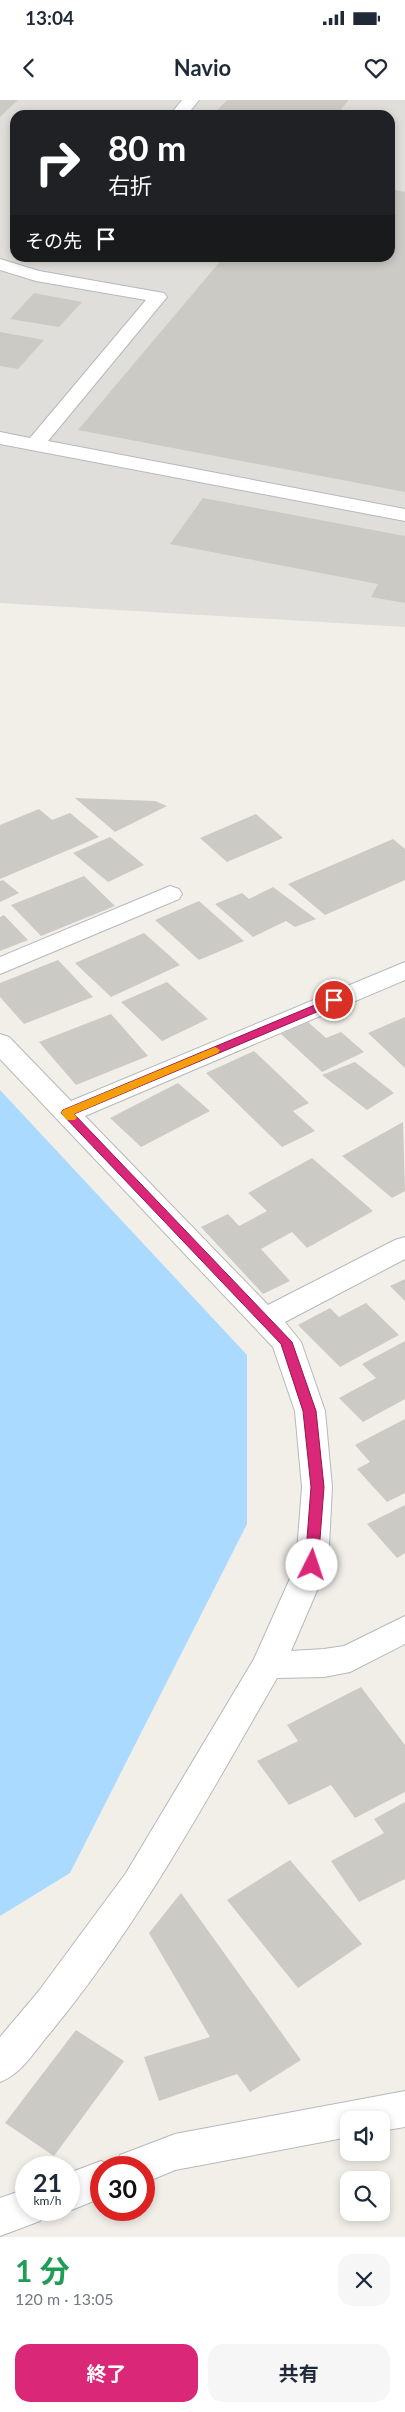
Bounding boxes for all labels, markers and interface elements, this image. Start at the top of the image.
text: 13:04 [25,6,74,29]
icon: back [15,54,43,82]
text: Navio [174,54,231,81]
icon: heart [362,54,390,82]
text: 80 m [108,126,186,168]
icon: right [25,130,90,195]
text: 右折 [108,172,152,199]
icon: arrive [92,225,120,253]
text: その先 [25,229,82,252]
pin [313,979,355,1021]
icon: arrive [320,986,348,1014]
position arrow [285,1538,337,1590]
map controls [340,2111,390,2221]
button: sound [340,2111,390,2161]
speed limit sign: 30 [90,2156,155,2221]
text: 21 [33,2167,62,2197]
button: search [340,2171,390,2221]
text: km/h [33,2193,62,2208]
text: 1 分 [15,2252,70,2288]
button: close [338,2254,390,2306]
text: 120 m · 13:05 [15,2289,114,2308]
button: 終了 [15,2344,198,2402]
button: 共有 [208,2344,390,2402]

